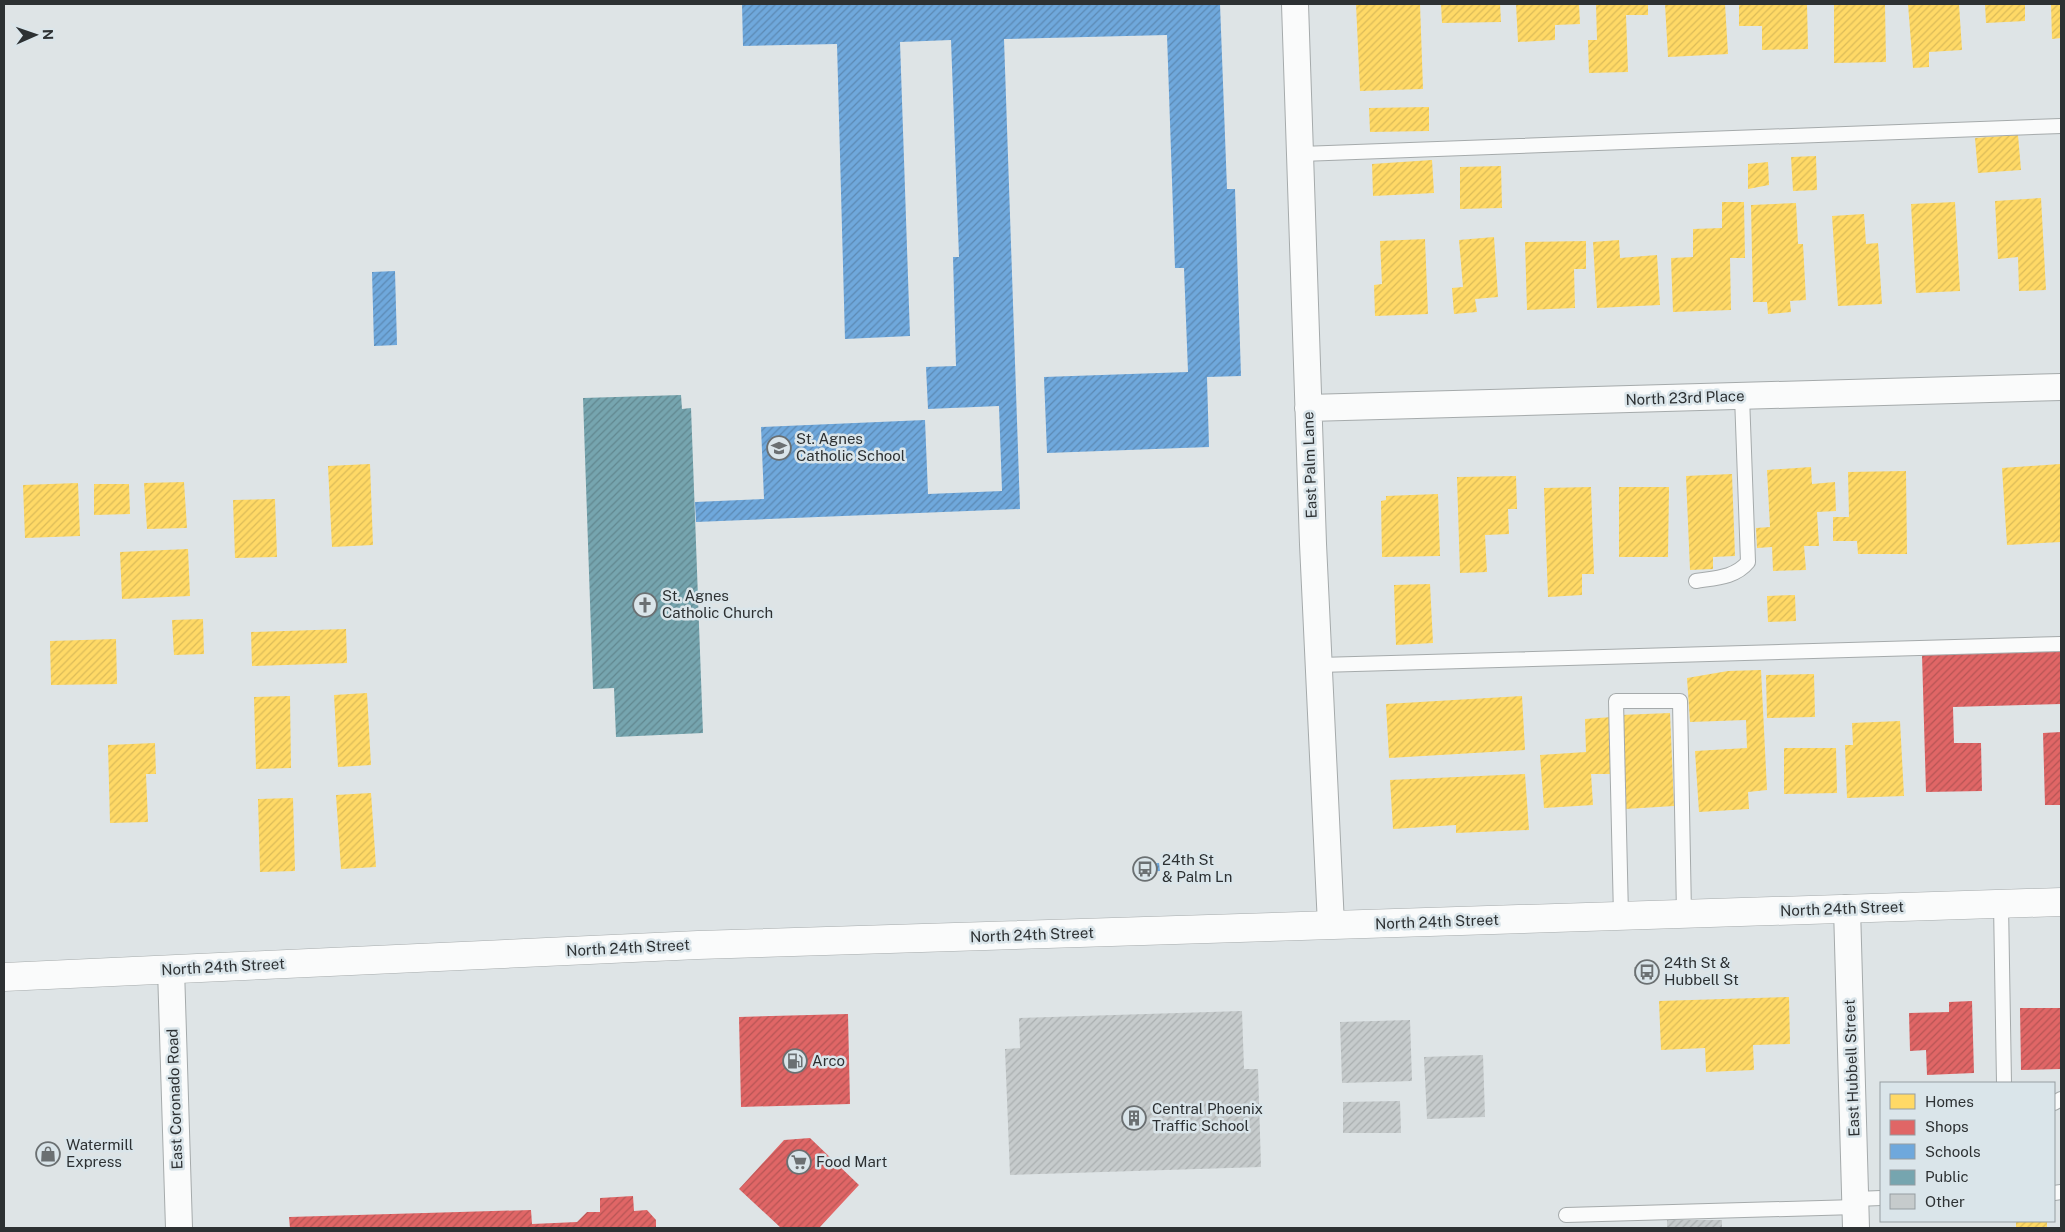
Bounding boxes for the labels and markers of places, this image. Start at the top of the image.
place label: St. Agnes Catholic School [796,430,905,464]
school or university icon: St. Agnes Catholic School [766,435,792,461]
place label: St. Agnes Catholic Church [662,587,773,621]
church icon: St. Agnes Catholic Church [632,592,658,618]
place label: 24th St & Palm Ln [1162,851,1232,885]
bus stop icon: 24th St & Palm Ln [1132,856,1158,882]
place label: 24th St & Hubbell St [1664,954,1739,988]
bus stop icon: 24th St & Hubbell St [1634,959,1660,985]
fuel station icon: Arco [782,1048,808,1074]
place label: Arco [812,1052,845,1069]
place label: Central Phoenix Traffic School [1152,1100,1263,1134]
building icon: Central Phoenix Traffic School [1121,1105,1147,1131]
place label: Watermill Express [66,1136,133,1170]
shop icon: Watermill Express [35,1141,61,1167]
supermarket icon: Food Mart [786,1149,812,1175]
place label: Food Mart [816,1153,887,1170]

